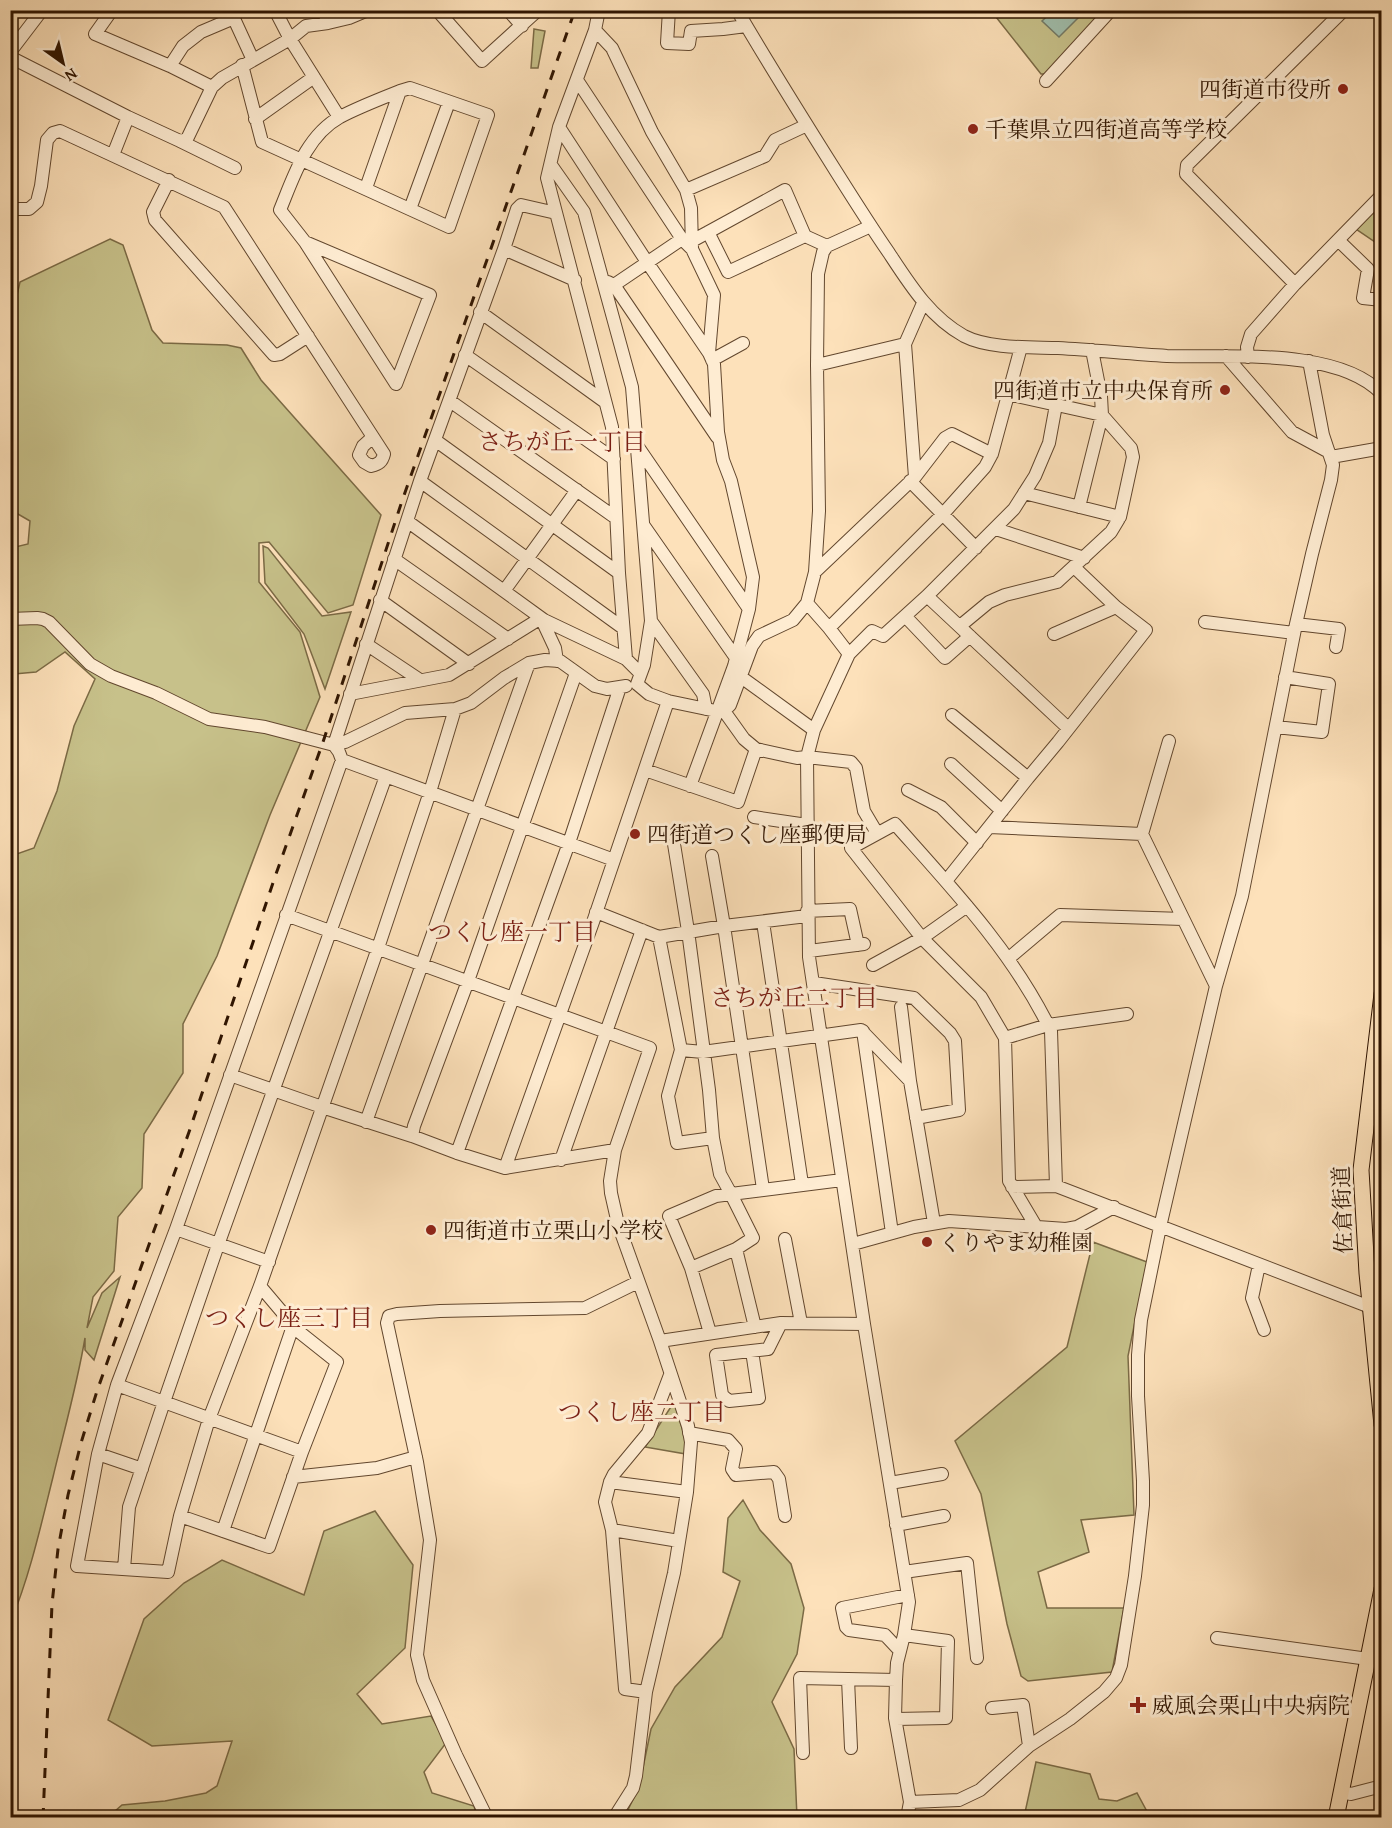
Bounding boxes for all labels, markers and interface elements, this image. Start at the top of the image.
north arrow [33,33,93,93]
text: N [60,62,83,89]
place label: 四街道市役所 [1199,73,1331,105]
marker: 四街道市役所 [1336,82,1350,96]
place label: 千葉県立四街道高等学校 [985,113,1227,145]
marker: 千葉県立四街道高等学校 [966,122,980,136]
place label: 四街道市立中央保育所 [993,374,1213,406]
marker: 四街道市立中央保育所 [1218,383,1232,397]
district label: さちが丘一丁目 [478,424,646,459]
place label: 四街道つくし座郵便局 [647,818,867,850]
marker: 四街道つくし座郵便局 [628,827,642,841]
district label: つくし座一丁目 [428,914,596,949]
district label: さちが丘二丁目 [710,980,878,1015]
street label: 佐倉街道 [1324,1165,1360,1255]
place label: 四街道市立栗山小学校 [443,1214,663,1246]
marker: 四街道市立栗山小学校 [424,1223,438,1237]
place label: くりやま幼稚園 [939,1226,1093,1258]
marker: くりやま幼稚園 [920,1235,934,1249]
district label: つくし座三丁目 [205,1300,373,1335]
district label: つくし座二丁目 [558,1394,726,1429]
place label: 威風会栗山中央病院 [1152,1689,1350,1721]
marker: 威風会栗山中央病院 [1129,1696,1147,1714]

